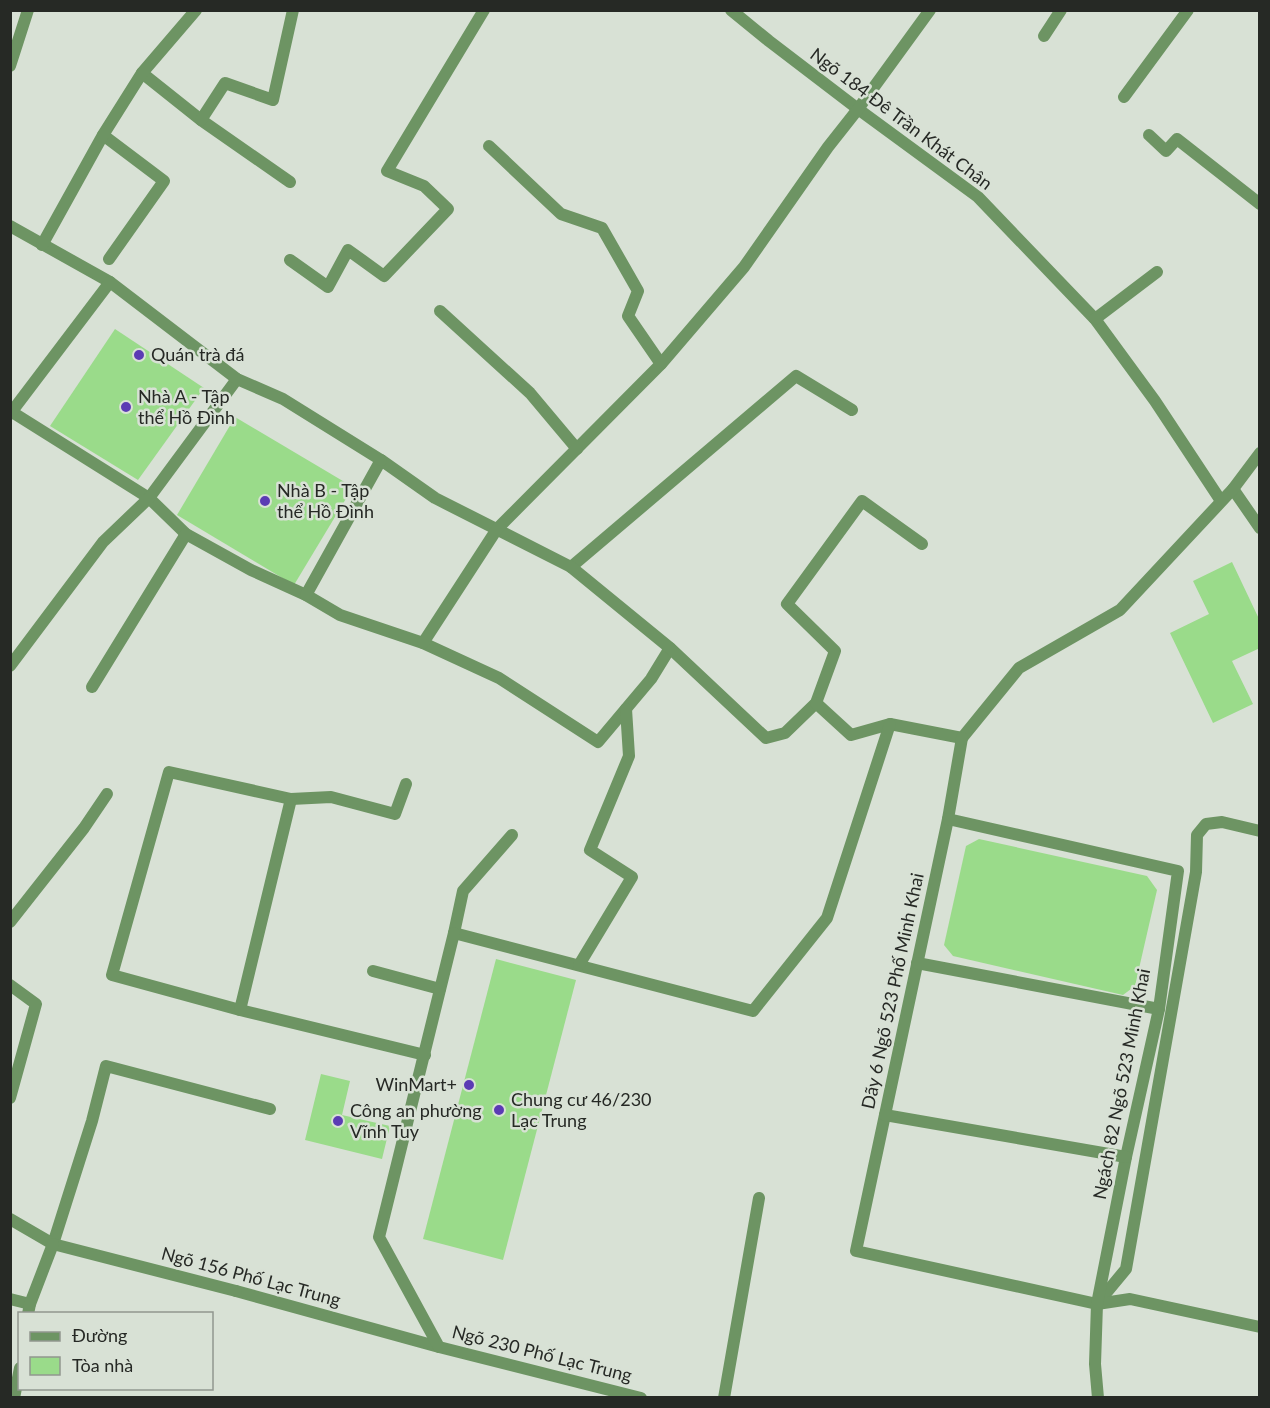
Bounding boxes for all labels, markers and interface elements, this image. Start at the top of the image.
street label: Ngõ 184 Đê Trần Khát Chân [806,43,997,194]
place label: Quán trà đá [151,343,244,365]
marker: Quán trà đá [132,348,146,362]
place label: Nhà A - Tập thể Hồ Đình [138,385,235,428]
marker: Nhà A - Tập thể Hồ Đình [119,400,133,414]
place label: Nhà B - Tập thể Hồ Đình [277,479,374,522]
marker: Nhà B - Tập thể Hồ Đình [258,494,272,508]
street label: Dãy 6 Ngõ 523 Phố Minh Khai [856,871,928,1111]
street label: Ngách 82 Ngõ 523 Minh Khai [1088,966,1154,1201]
place label: WinMart+ [375,1073,457,1095]
marker: WinMart+ [462,1078,476,1092]
place label: Chung cư 46/230 Lạc Trung [511,1088,652,1131]
place label: Công an phường Vĩnh Tuy [350,1099,482,1142]
marker: Chung cư 46/230 Lạc Trung [492,1103,506,1117]
marker: Công an phường Vĩnh Tuy [331,1114,345,1128]
street label: Ngõ 156 Phố Lạc Trung [159,1242,343,1311]
legend [18,1312,213,1390]
street label: Ngõ 230 Phố Lạc Trung [450,1320,634,1386]
text: Đường [72,1324,127,1346]
text: Tòa nhà [72,1354,133,1376]

